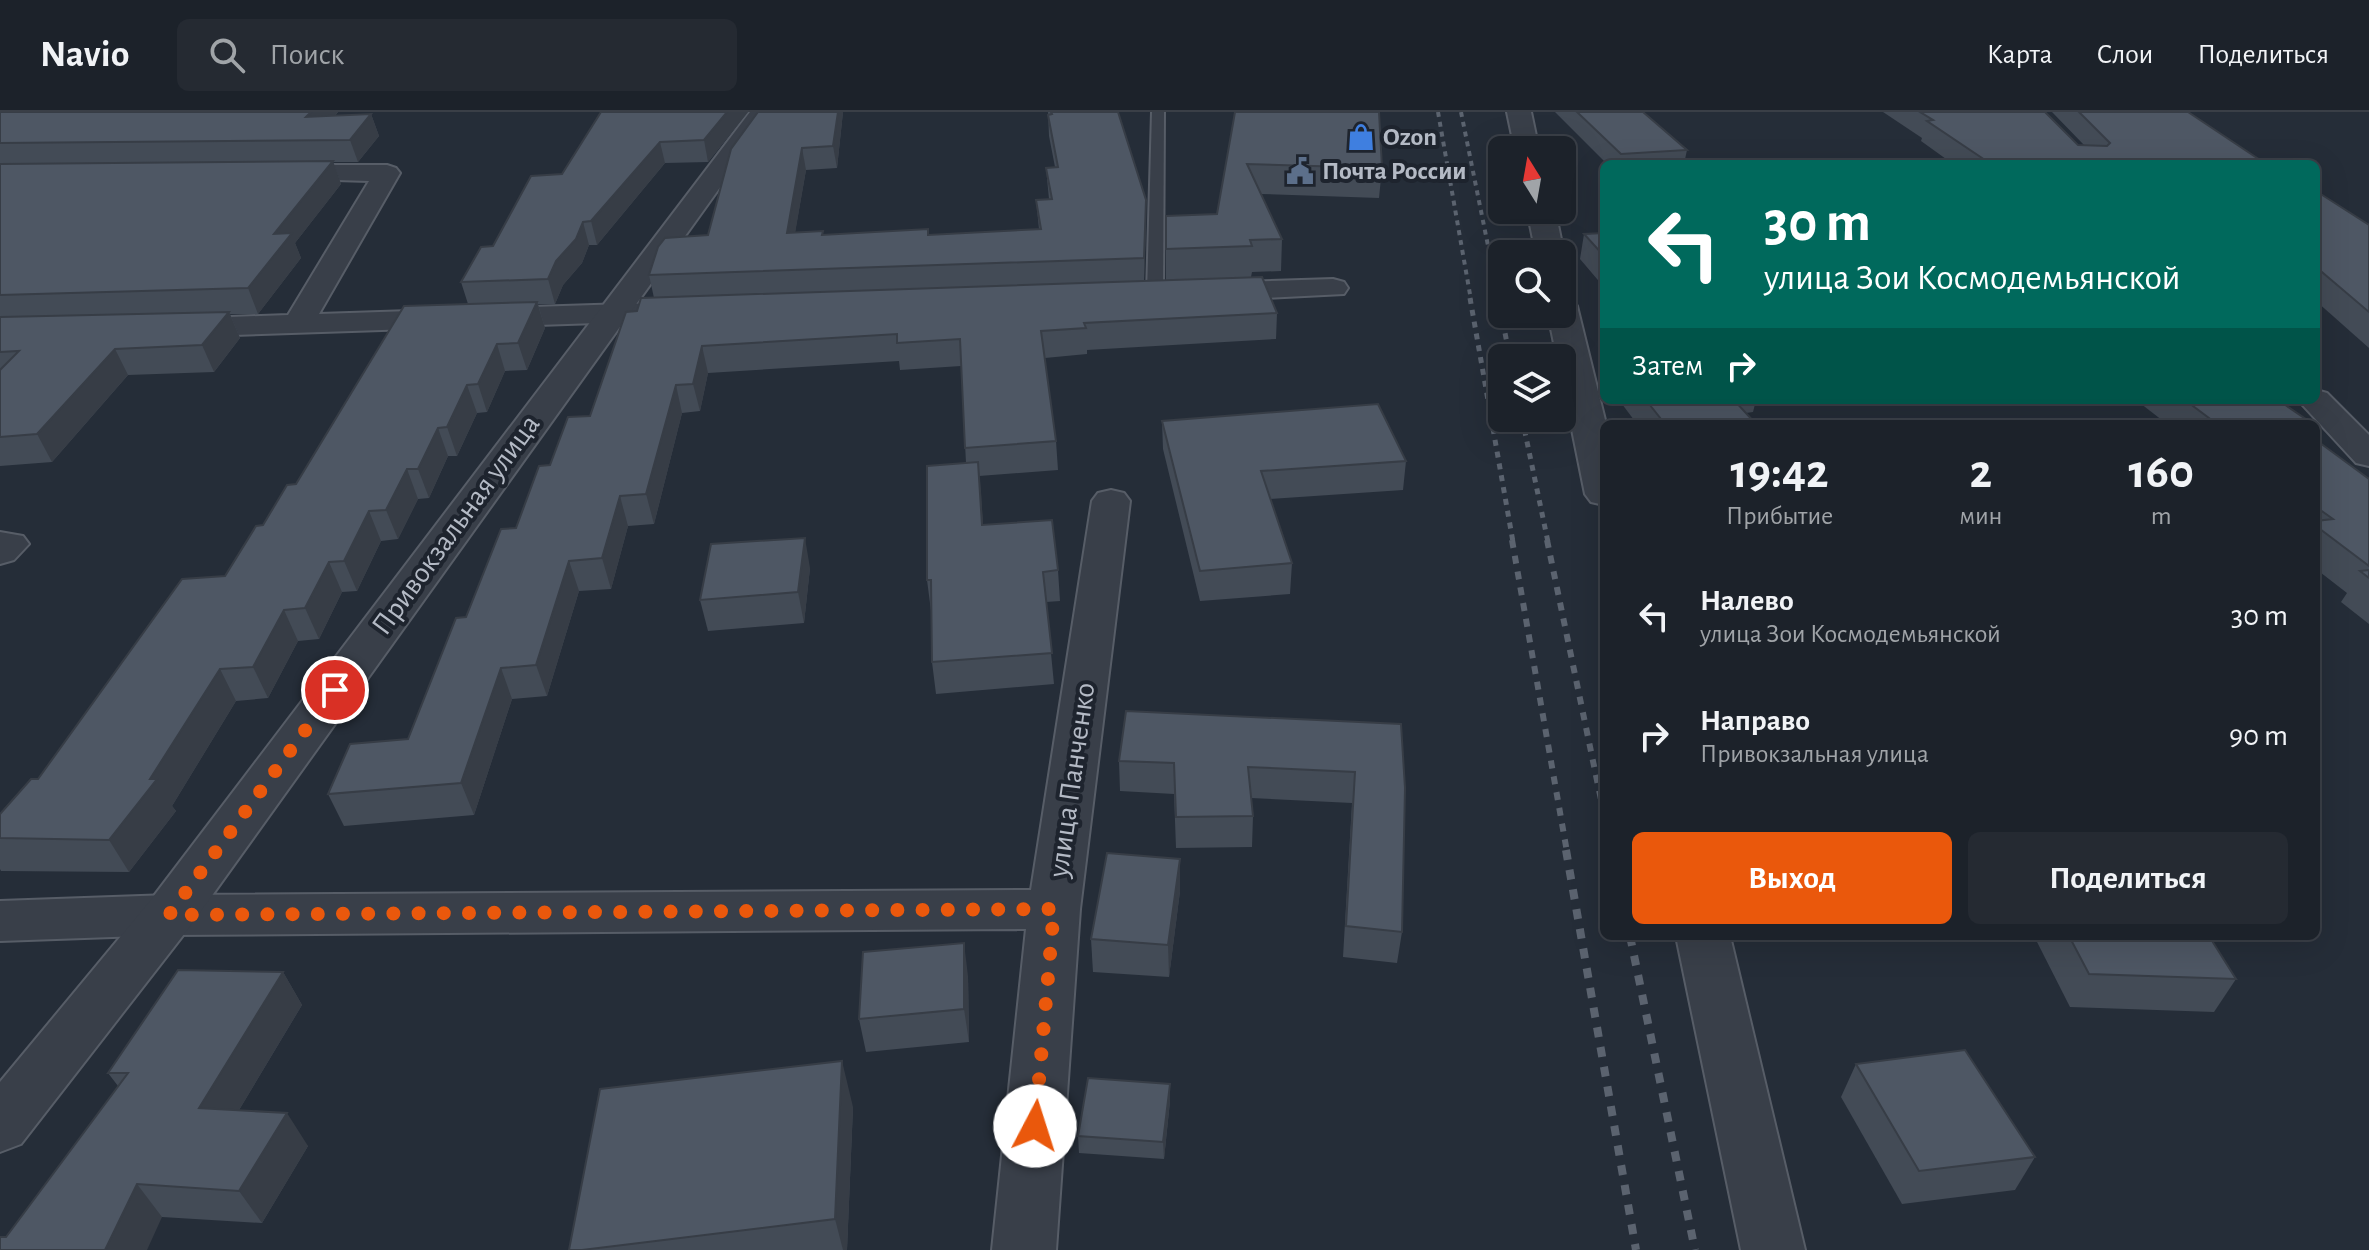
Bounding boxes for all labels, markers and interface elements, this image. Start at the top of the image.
search box [177,19,737,91]
icon: search [205,33,249,77]
text: Navio [40,36,129,74]
text: Поиск [269,40,344,70]
text: Карта [1987,41,2053,69]
text: Слои [2097,41,2153,69]
text: Поделиться [2197,41,2329,69]
shop icon: Ozon [1346,122,1376,152]
place label: Ozon [1383,124,1437,150]
north arrow [1488,136,1576,224]
map controls [1488,136,1576,432]
public building icon: Почта России [1285,156,1315,186]
place label: Почта России [1322,158,1467,184]
icon: left [1632,192,1736,296]
text: 30 m [1764,195,1871,251]
button: search [1488,240,1576,328]
text: улица Зои Космодемьянской [1764,260,2181,296]
button: layers [1488,344,1576,432]
icon: right [1719,344,1763,388]
text: Затем [1632,351,1703,381]
street label: Привокзальная улица [366,409,546,641]
text: 19:42 [1731,449,1829,497]
text: 2 [1970,449,1992,497]
text: 160 [2128,449,2194,497]
text: Прибытие [1726,503,1833,529]
text: мин [1959,503,2002,529]
text: m [2151,503,2172,529]
text: Налево [1700,586,1794,616]
icon: left [1632,594,1676,638]
text: 30 m [2231,601,2288,631]
text: улица Зои Космодемьянской [1700,621,2001,647]
pin [301,656,369,724]
icon: arrive [313,668,357,712]
street label: улица Панченко [1043,681,1101,880]
text: Направо [1700,706,1810,736]
icon: right [1632,714,1676,758]
text: 90 m [2229,721,2288,751]
text: Привокзальная улица [1700,741,1929,767]
button: Выход [1632,832,1952,924]
button: Поделиться [1968,832,2288,924]
position arrow [993,1084,1077,1168]

